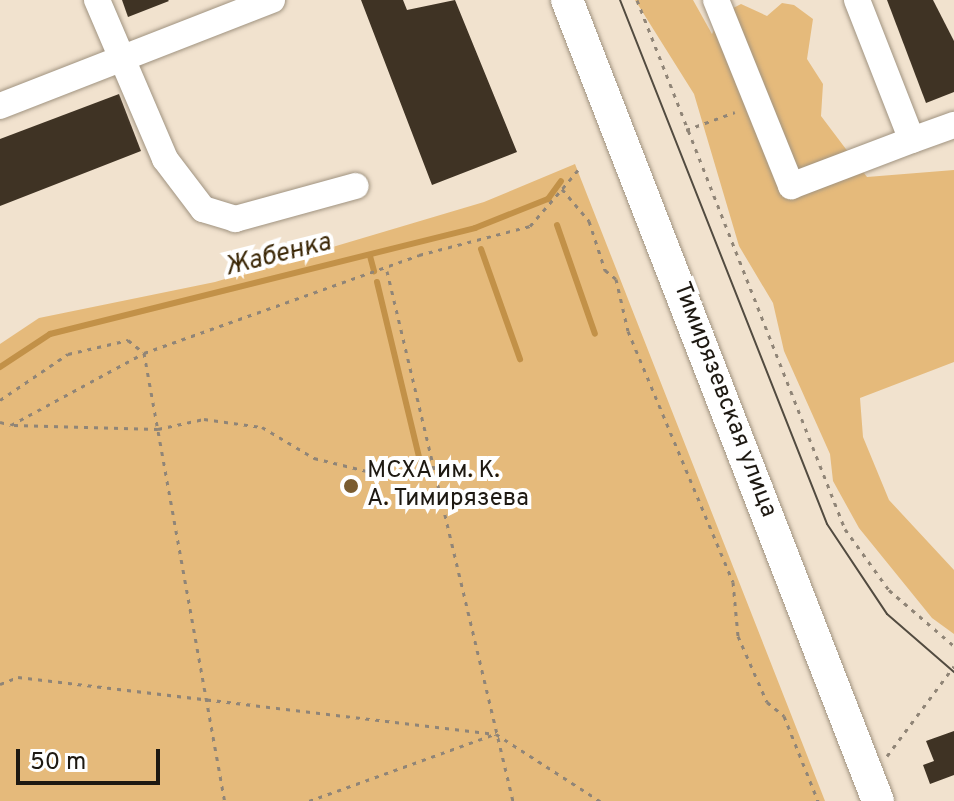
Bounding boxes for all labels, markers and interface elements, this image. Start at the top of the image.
water label: Жабенка [222,228,334,284]
street label: Тимирязевская улица [666,278,782,522]
place label: МСХА им. К. А. Тимирязева [367,458,530,514]
marker: МСХА им. К. А. Тимирязева [342,477,360,495]
scale bar [20,733,164,783]
text: 50 m [30,748,86,778]

